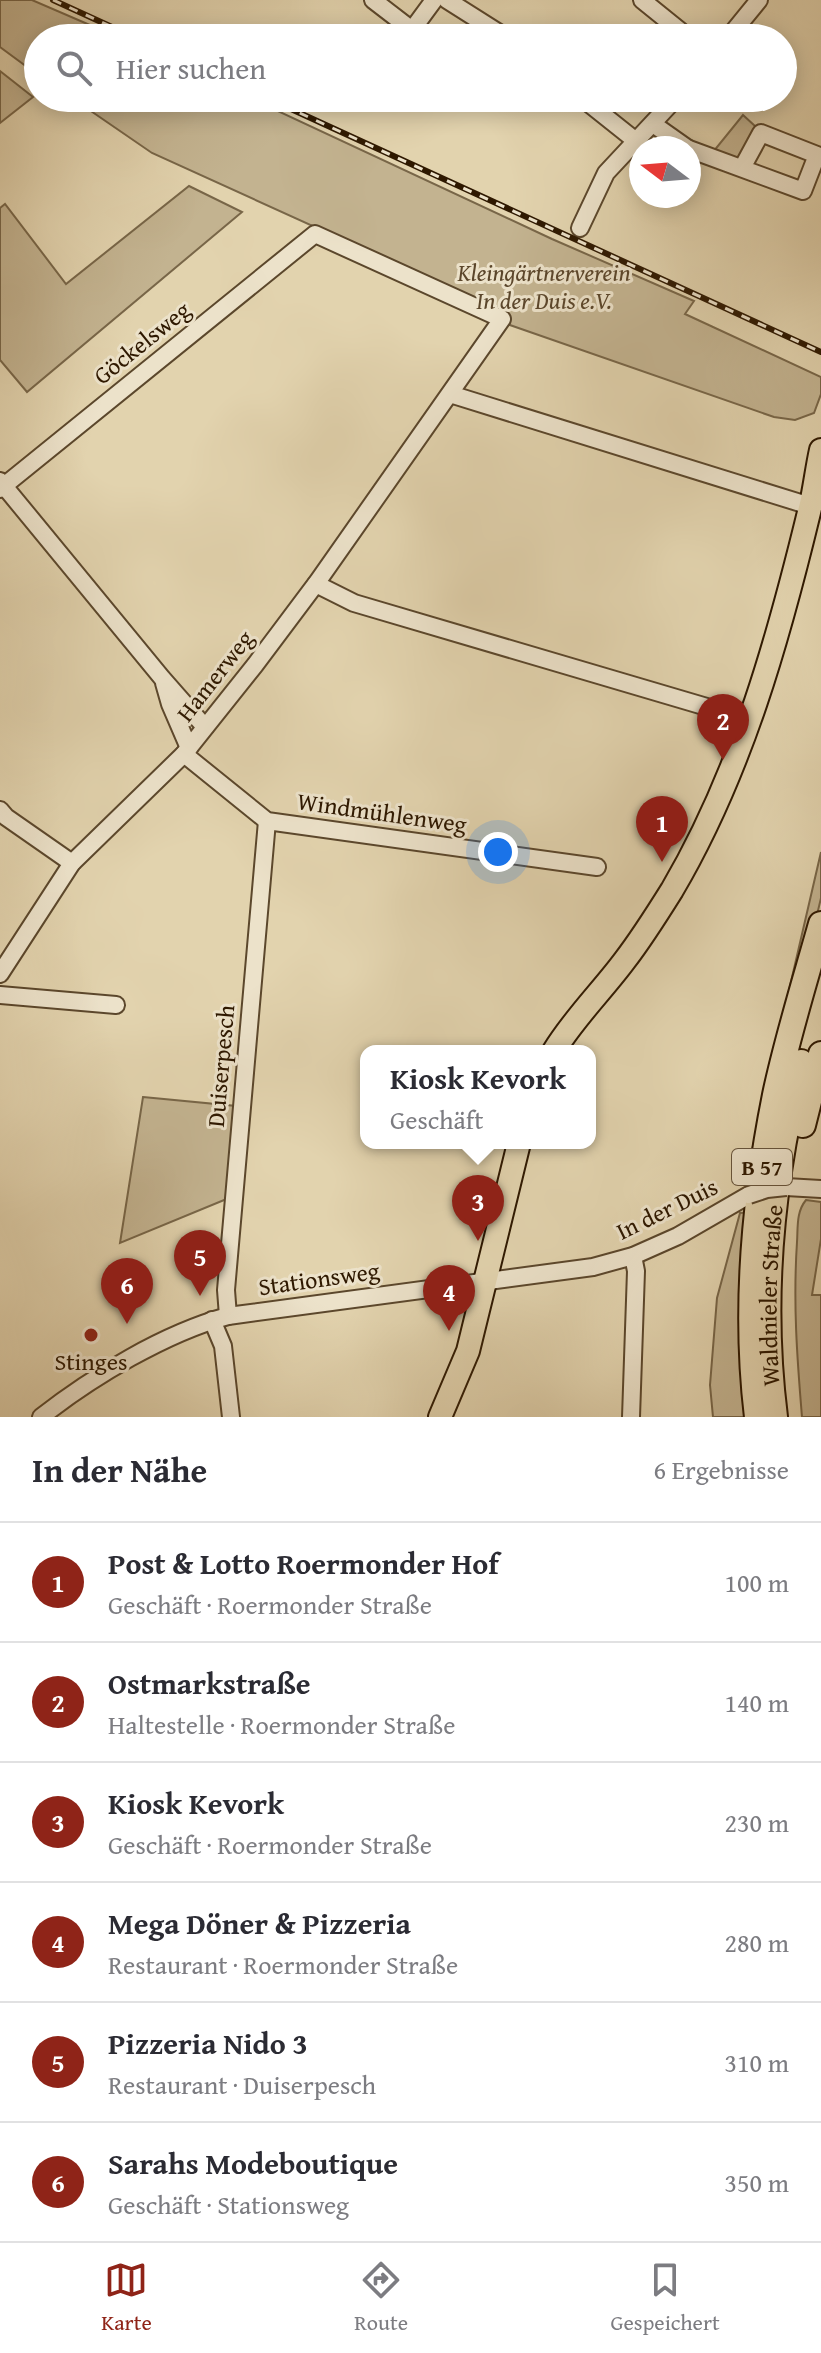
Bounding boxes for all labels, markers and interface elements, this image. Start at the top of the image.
search box [24,24,797,112]
icon: search [52,46,96,90]
text: Hier suchen [116,46,266,90]
north arrow [629,136,701,208]
park label: Kleingärtnerverein In der Duis e.V. [456,255,631,318]
street label: Göckelsweg [86,293,198,393]
street label: Hamerweg [168,622,262,729]
pin: 2 [697,694,749,760]
street label: Windmühlenweg [295,783,469,842]
pin: 1 [636,796,688,862]
your location [478,832,518,872]
street label: Duiserpesch [198,1003,243,1128]
popup [360,1045,596,1149]
text: Kiosk Kevork [390,1056,566,1100]
text: Geschäft [390,1100,483,1139]
road number: B 57 [732,1149,792,1185]
street label: In der Duis [610,1169,724,1248]
pin: 3 [452,1175,504,1241]
street label: Waldnieler Straße [751,1203,792,1387]
pin: 5 [174,1230,226,1296]
street label: Stationsweg [256,1253,382,1304]
pin: 6 [101,1258,153,1324]
pin: 4 [423,1265,475,1331]
marker: Stinges [82,1326,100,1344]
place label: Stinges [54,1344,128,1379]
text: In der Nähe [32,1445,207,1494]
text: 6 Ergebnisse [654,1450,789,1489]
text: Post & Lotto Roermonder Hof [108,1541,499,1585]
text: 1 [51,1563,65,1602]
text: 100 m [724,1563,789,1602]
text: Geschäft · Roermonder Straße [108,1585,432,1624]
text: Ostmarkstraße [108,1661,310,1705]
text: 2 [51,1683,65,1722]
text: 140 m [724,1683,789,1722]
text: Haltestelle · Roermonder Straße [108,1705,455,1744]
text: Kiosk Kevork [108,1781,284,1825]
text: 3 [51,1803,65,1842]
text: 230 m [724,1803,789,1842]
text: Geschäft · Roermonder Straße [108,1825,432,1864]
text: Mega Döner & Pizzeria [108,1901,411,1945]
text: 4 [51,1923,65,1962]
text: 280 m [724,1923,789,1962]
text: Restaurant · Roermonder Straße [108,1945,458,1984]
text: Pizzeria Nido 3 [108,2021,308,2065]
text: 5 [51,2043,65,2082]
text: 310 m [724,2043,789,2082]
text: Restaurant · Duiserpesch [108,2065,376,2104]
text: Sarahs Modeboutique [108,2141,398,2185]
text: 6 [51,2163,65,2202]
text: 350 m [724,2163,789,2202]
text: Geschäft · Stationsweg [108,2185,349,2224]
tab: Karte [101,2258,152,2338]
tab: Route [354,2258,408,2338]
tab: Gespeichert [610,2258,720,2338]

